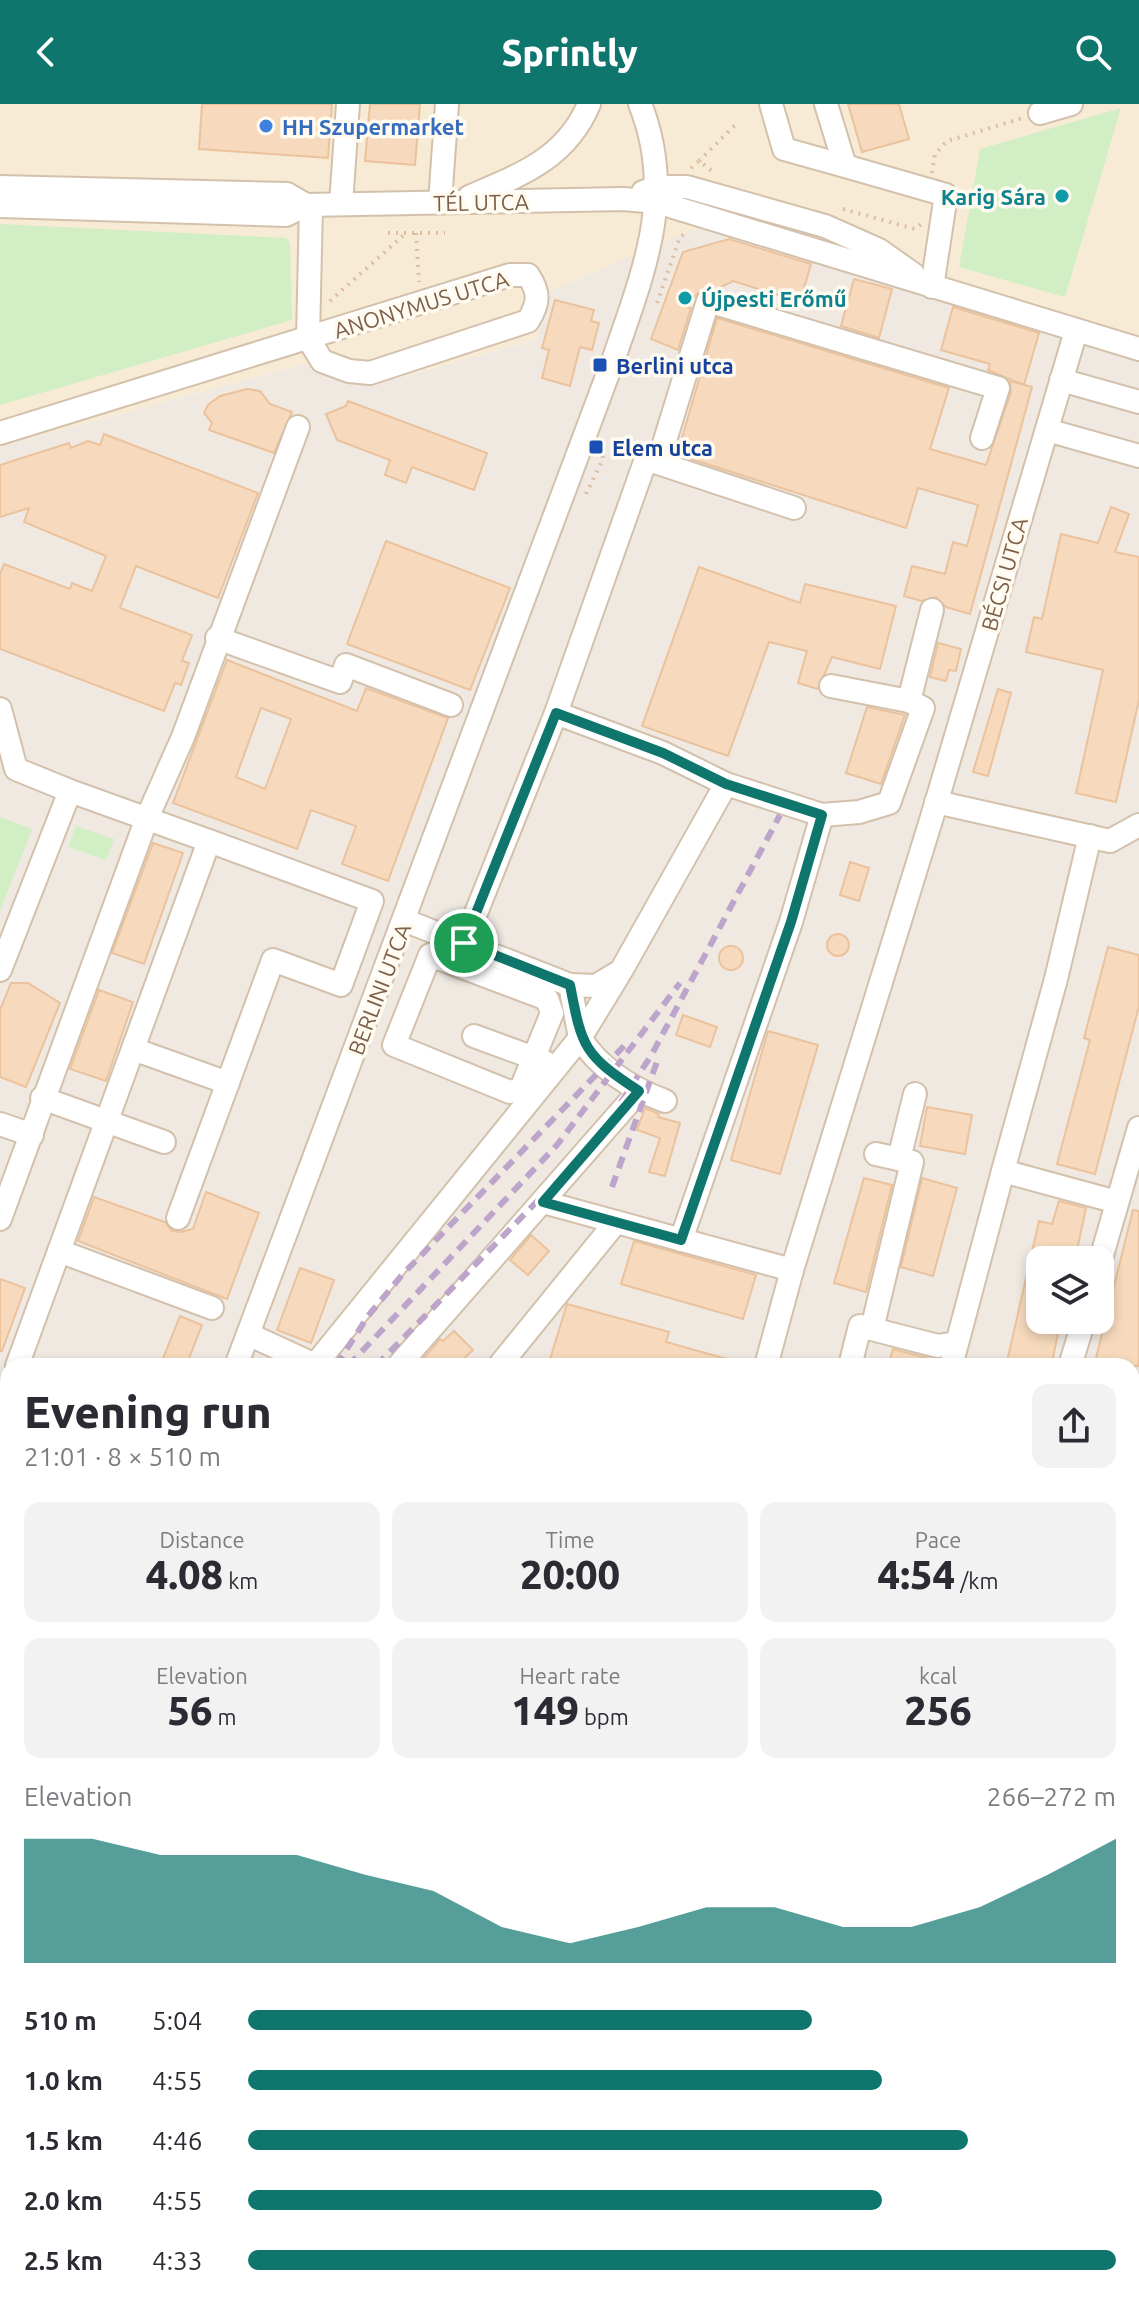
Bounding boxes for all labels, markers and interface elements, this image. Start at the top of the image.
icon: back [24,30,68,74]
icon: search [1071,30,1115,74]
text: Sprintly [501,32,638,73]
place label: HH Szupermarket [282,114,464,139]
marker: HH Szupermarket [257,117,275,135]
place label: Karig Sára [941,184,1046,209]
marker: Karig Sára [1053,187,1071,205]
street label: TÉL UTCA [433,188,530,215]
street label: ANONYMUS UTCA [331,265,512,342]
place label: Újpesti Erőmű [701,286,847,311]
marker: Újpesti Erőmű [676,289,694,307]
place label: Berlini utca [616,353,734,378]
marker: Berlini utca [591,356,609,374]
place label: Elem utca [612,435,713,460]
marker: Elem utca [587,438,605,456]
street label: BÉCSI UTCA [975,513,1032,634]
pin [430,909,498,977]
street label: BERLINI UTCA [343,919,416,1058]
icon: arrive [442,921,486,965]
map controls [1026,1246,1114,1334]
button: layers [1026,1246,1114,1334]
button: share [1032,1384,1116,1468]
text: Evening run [24,1387,272,1436]
text: 21:01 · 8 × 510 m [24,1442,221,1471]
text: Distance [159,1527,245,1552]
text: Time [545,1527,595,1552]
text: Pace [915,1527,961,1552]
text: 4.08 [146,1552,223,1597]
text: 20:00 [520,1552,620,1597]
text: 4:54 [878,1552,955,1597]
text: km [223,1568,258,1593]
text: /km [955,1568,998,1593]
text: Elevation [156,1663,248,1688]
text: Heart rate [519,1663,621,1688]
text: kcal [919,1663,957,1688]
text: 56 [167,1688,213,1733]
text: 149 [511,1688,579,1733]
text: 256 [904,1688,972,1733]
text: m [213,1704,237,1729]
text: bpm [579,1704,629,1729]
text: Elevation [24,1782,132,1811]
text: 266–272 m [987,1782,1116,1811]
text: 510 m [24,2006,97,2035]
text: 5:04 [152,2006,202,2035]
text: 1.0 km [24,2066,103,2095]
text: 4:55 [152,2066,202,2095]
text: 1.5 km [24,2126,103,2155]
text: 4:46 [152,2126,202,2155]
text: 2.0 km [24,2186,103,2215]
text: 4:55 [152,2186,202,2215]
text: 2.5 km [24,2246,103,2275]
text: 4:33 [152,2246,202,2275]

